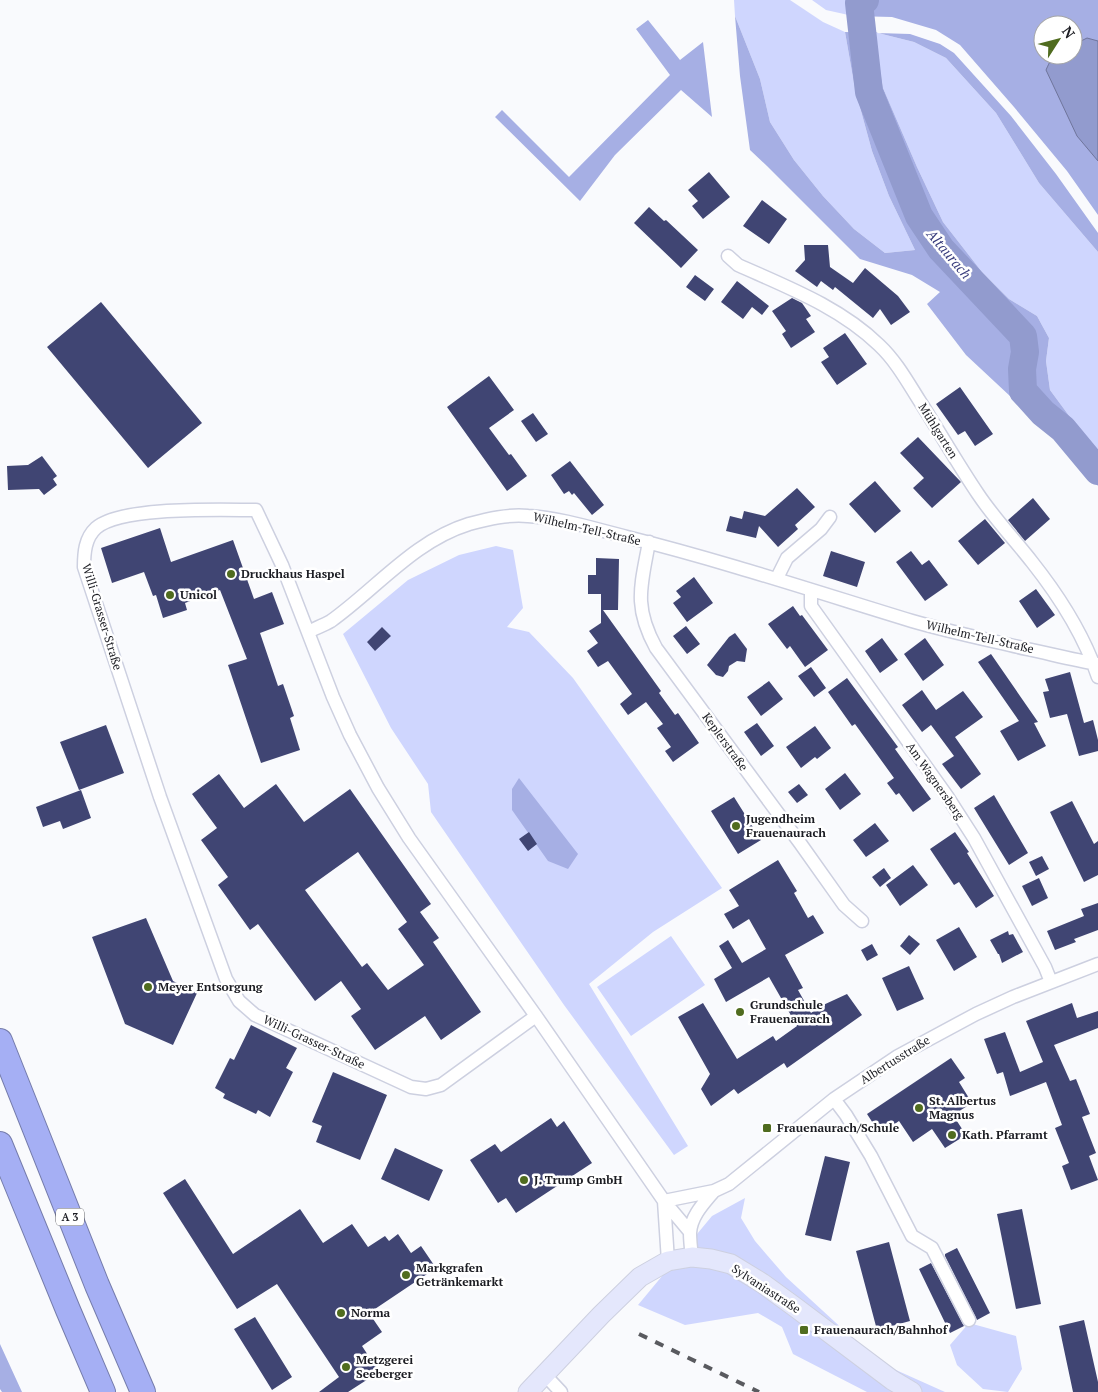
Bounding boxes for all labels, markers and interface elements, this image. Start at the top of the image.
north arrow [1033,15,1083,65]
text: N [1058,22,1080,42]
water label: Altaurach [922,224,976,283]
street label: Mühlgarten [915,400,961,461]
street label: Wilhelm-Tell-Straße [532,509,642,548]
street label: Willi-Grasser-Straße [79,562,126,672]
place label: Druckhaus Haspel [241,566,345,581]
marker: Druckhaus Haspel [225,568,237,580]
place label: Unicol [180,587,217,602]
marker: Unicol [164,589,176,601]
street label: Wilhelm-Tell-Straße [925,617,1035,656]
street label: Keplerstraße [699,710,752,774]
street label: Am Wagnersberg [903,739,968,823]
place label: Jugendheim Frauenaurach [746,811,826,840]
marker: Jugendheim Frauenaurach [730,820,742,832]
place label: Meyer Entsorgung [158,979,263,994]
marker: Meyer Entsorgung [142,981,154,993]
place label: Grundschule Frauenaurach [750,997,830,1026]
marker: Grundschule Frauenaurach [734,1006,746,1018]
street label: Willi-Grasser-Straße [261,1011,367,1072]
street label: Albertusstraße [857,1032,932,1087]
place label: St. Albertus Magnus [929,1093,996,1122]
marker: St. Albertus Magnus [913,1102,925,1114]
place label: Frauenaurach/Schule [777,1120,900,1135]
marker: Frauenaurach/Schule [761,1122,773,1134]
place label: Kath. Pfarramt [962,1127,1048,1142]
marker: Kath. Pfarramt [946,1129,958,1141]
place label: J. Trump GmbH [534,1172,623,1187]
marker: J. Trump GmbH [518,1174,530,1186]
road number: A 3 [56,1208,84,1226]
place label: Markgrafen Getränkemarkt [416,1260,503,1289]
street label: Sylvaniastraße [729,1261,804,1316]
marker: Markgrafen Getränkemarkt [400,1269,412,1281]
place label: Norma [351,1305,390,1320]
marker: Norma [335,1307,347,1319]
place label: Frauenaurach/Bahnhof [814,1322,949,1337]
marker: Frauenaurach/Bahnhof [798,1324,810,1336]
place label: Metzgerei Seeberger [356,1352,413,1381]
marker: Metzgerei Seeberger [340,1361,352,1373]

